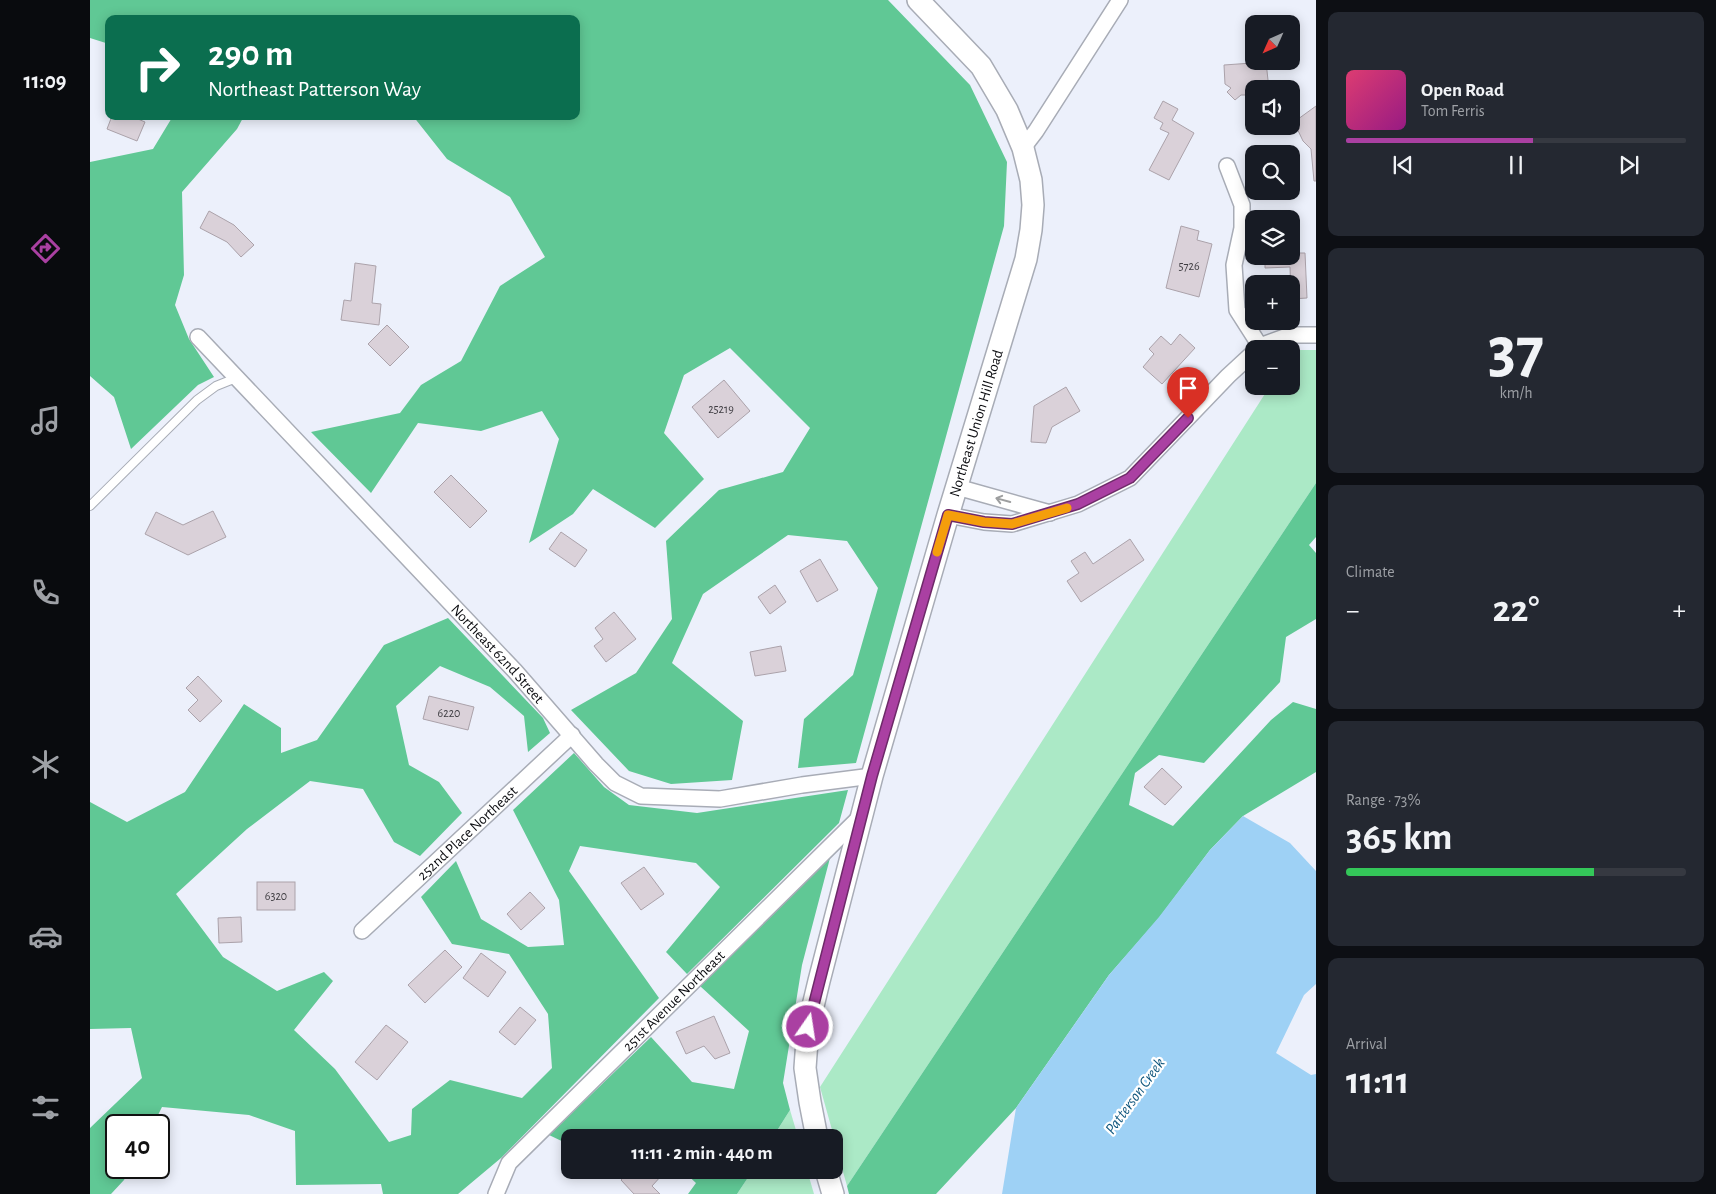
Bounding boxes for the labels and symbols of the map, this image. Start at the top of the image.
north arrow [1245,15,1300,70]
house number: 5726 [1178,260,1200,272]
street label: Northeast Union Hill Road [947,348,1006,499]
pin [1167,367,1209,418]
house number: 25219 [708,403,734,415]
one-way arrow [996,495,1012,504]
street label: Northeast 62nd Street [448,601,547,706]
house number: 6220 [438,707,460,719]
street label: 252nd Place Northeast [414,783,520,883]
house number: 6320 [265,890,287,902]
street label: 251st Avenue Northeast [620,947,728,1054]
position arrow [781,1000,833,1052]
water label: Patterson Creek [1102,1055,1168,1137]
speed limit sign: 40 [105,1114,170,1179]

